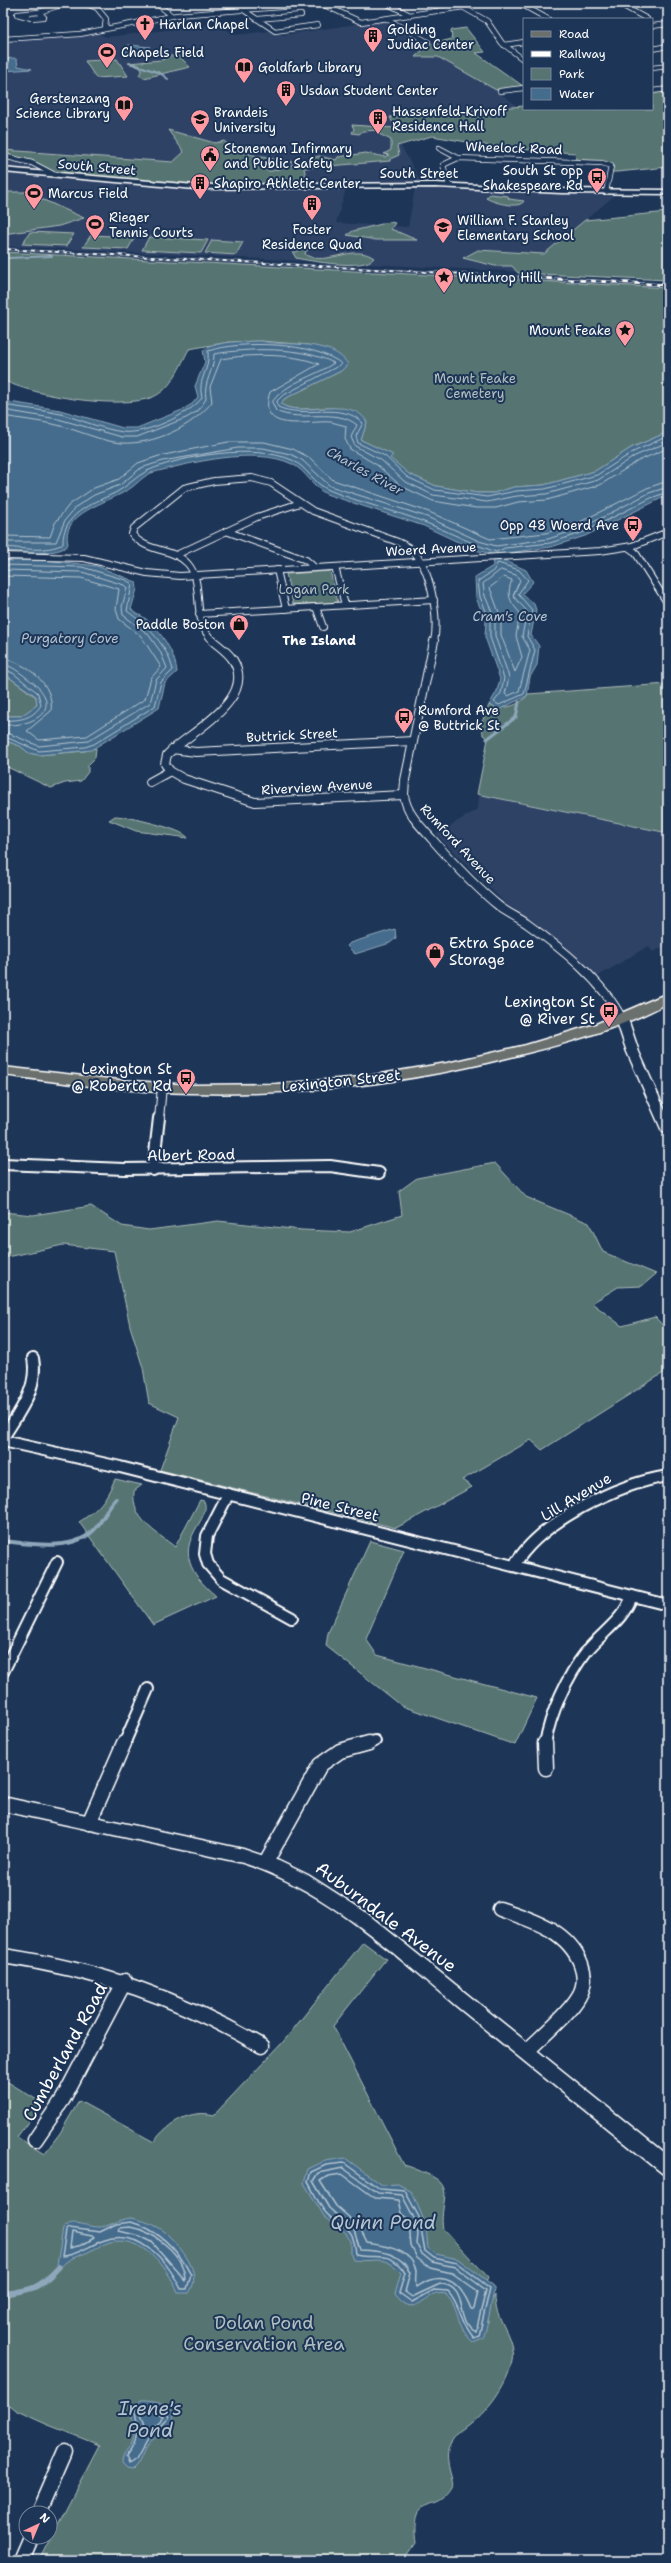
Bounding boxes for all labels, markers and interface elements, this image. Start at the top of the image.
church icon: Harlan Chapel [134,13,156,41]
place label: Harlan Chapel [159,16,249,33]
legend [523,18,653,110]
place label: Golding Judiac Center [387,21,474,53]
building icon: Golding Judiac Center [362,25,384,53]
text: Road [559,26,590,42]
sports icon: Chapels Field [96,41,118,69]
place label: Chapels Field [121,44,204,61]
text: Railway [559,46,606,62]
library icon: Goldfarb Library [233,56,255,84]
place label: Goldfarb Library [258,59,362,76]
text: Park [559,66,585,82]
building icon: Usdan Student Center [275,79,297,107]
place label: Usdan Student Center [300,82,438,99]
text: Water [559,86,595,102]
place label: Gerstenzang Science Library [16,90,110,122]
library icon: Gerstenzang Science Library [113,94,135,122]
place label: Hassenfeld-Krivoff Residence Hall [392,103,507,135]
place label: Brandeis University [214,104,276,136]
building icon: Hassenfeld-Krivoff Residence Hall [367,107,389,135]
school or university icon: Brandeis University [189,108,211,136]
street label: Wheelock Road [465,138,563,158]
place label: Stoneman Infirmary and Public Safety [224,140,352,172]
public building icon: Stoneman Infirmary and Public Safety [199,144,221,172]
street label: South Street [57,155,137,179]
place label: South St opp Shakespeare Rd [483,162,583,194]
street label: South Street [380,165,459,182]
bus stop icon: South St opp Shakespeare Rd [586,166,608,194]
building icon: Shapiro Athletic Center [189,172,211,200]
place label: Shapiro Athletic Center [214,175,361,192]
sports icon: Marcus Field [23,182,45,210]
place label: Marcus Field [48,185,128,202]
building icon: Foster Residence Quad [301,193,323,221]
place label: Rieger Tennis Courts [109,209,194,241]
place label: William F. Stanley Elementary School [457,212,574,244]
sports icon: Rieger Tennis Courts [84,213,106,241]
school or university icon: William F. Stanley Elementary School [432,216,454,244]
place label: Foster Residence Quad [262,221,362,253]
place icon: Winthrop Hill [433,266,455,294]
place label: Winthrop Hill [458,269,541,286]
place icon: Mount Feake [614,319,636,347]
place label: Mount Feake [529,322,611,339]
park label: Mount Feake Cemetery [434,370,516,402]
water label: Charles River [324,443,407,499]
bus stop icon: Opp 48 Woerd Ave [622,514,644,542]
place label: Opp 48 Woerd Ave [500,517,619,534]
street label: Woerd Avenue [385,538,477,560]
park label: Logan Park [278,581,350,598]
water label: Cram's Cove [473,608,547,625]
shop icon: Paddle Boston [228,613,250,641]
place label: Paddle Boston [136,616,225,633]
water label: Purgatory Cove [21,630,119,647]
district label: The Island [282,632,356,649]
place label: Rumford Ave @ Buttrick St [418,702,500,734]
bus stop icon: Rumford Ave @ Buttrick St [393,706,415,734]
street label: Buttrick Street [246,724,338,746]
street label: Riverview Avenue [261,776,373,798]
street label: Rumford Avenue [417,800,499,888]
place label: Extra Space Storage [449,933,535,970]
shop icon: Extra Space Storage [424,941,446,969]
place label: Lexington St @ River St [504,992,595,1029]
bus stop icon: Lexington St @ River St [598,1000,620,1028]
place label: Lexington St @ Roberta Rd [71,1059,172,1096]
street label: Lexington Street [280,1065,402,1097]
bus stop icon: Lexington St @ Roberta Rd [175,1067,197,1095]
street label: Albert Road [147,1144,236,1166]
street label: Lill Avenue [537,1468,615,1526]
street label: Pine Street [299,1488,381,1526]
street label: Auburndale Avenue [311,1856,461,1978]
street label: Cumberland Road [17,1978,113,2126]
water label: Quinn Pond [330,2210,436,2235]
park label: Dolan Pond Conservation Area [183,2311,345,2356]
water label: Irene's Pond [117,2396,182,2443]
north arrow [18,2505,58,2545]
text: N [36,2510,53,2527]

